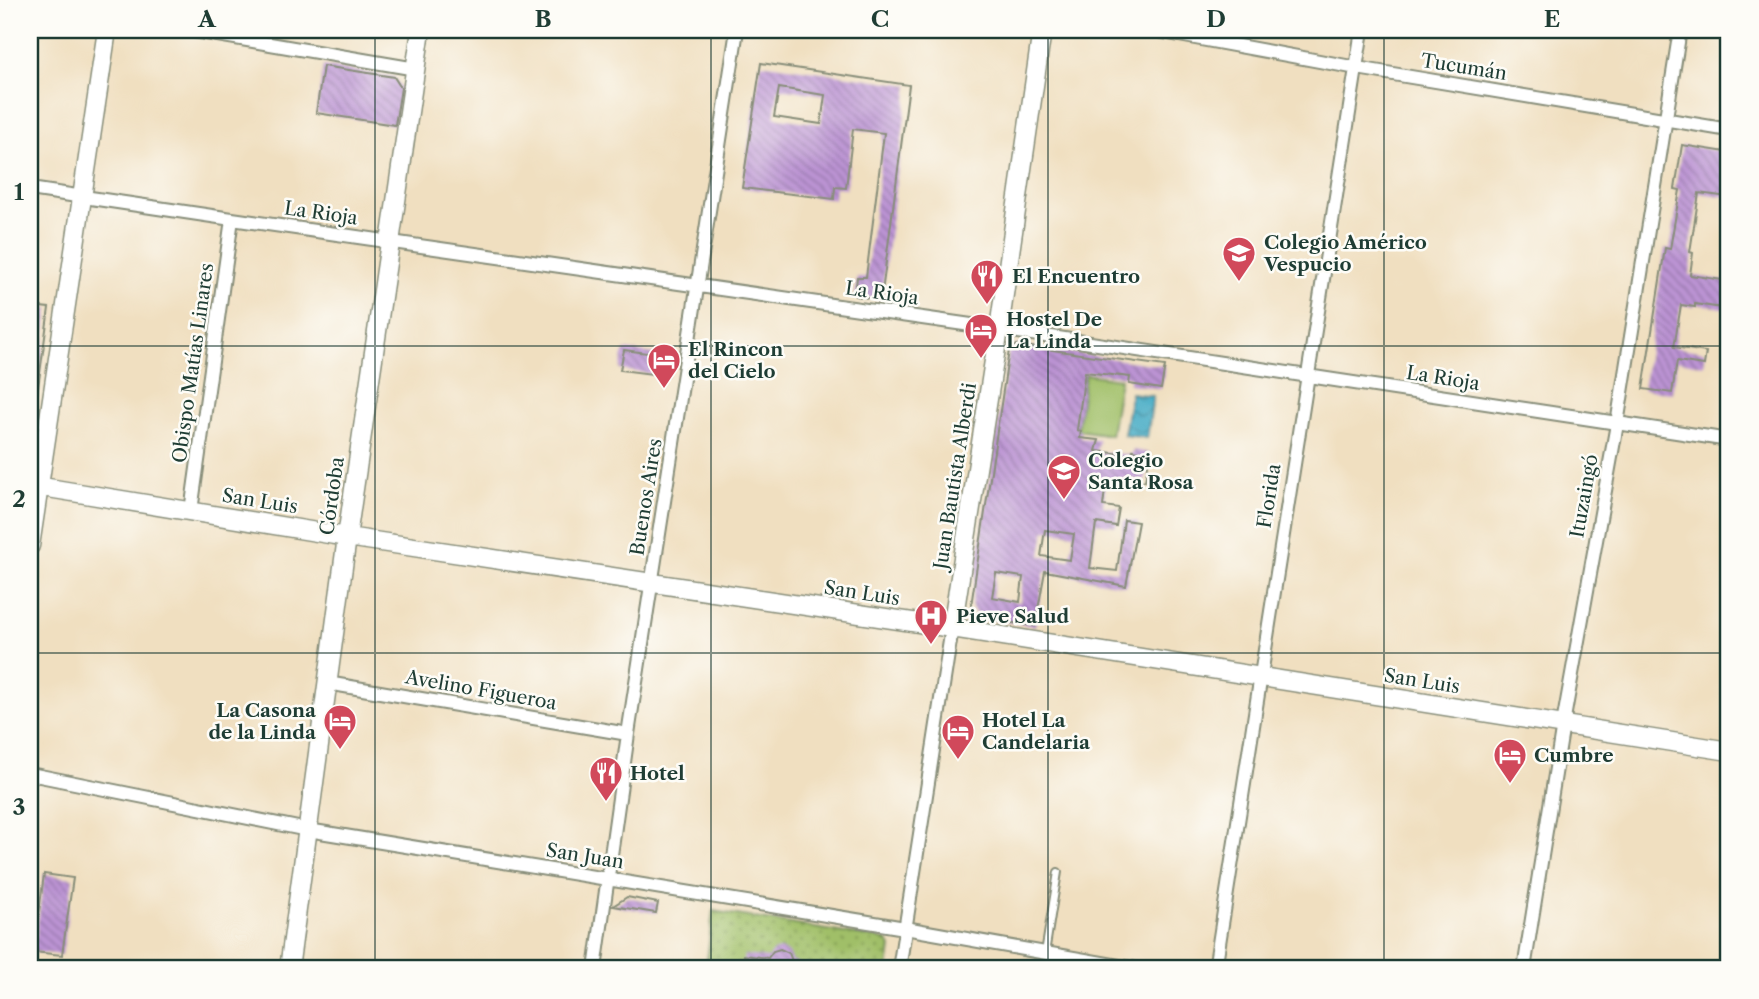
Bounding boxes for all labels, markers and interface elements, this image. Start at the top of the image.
text: A [197,5,217,33]
text: B [534,5,552,33]
text: C [871,5,889,33]
text: D [1206,5,1226,33]
text: E [1544,5,1560,33]
street label: Tucumán [1419,49,1509,85]
text: 1 [14,178,25,206]
street label: La Rioja [283,196,359,230]
place label: Colegio Américo Vespucio [1263,231,1427,276]
school or university icon: Colegio Américo Vespucio [1220,234,1258,283]
restaurant icon: El Encuentro [968,257,1006,306]
street label: Obispo Matías Linares [168,262,218,464]
place label: El Encuentro [1012,265,1140,288]
street label: La Rioja [844,276,920,310]
place label: Hostel De La Linda [1006,308,1102,353]
hotel icon: Hostel De La Linda [962,311,1000,360]
place label: El Rincon del Cielo [688,338,783,383]
hotel icon: El Rincon del Cielo [645,341,683,390]
street label: La Rioja [1405,361,1481,395]
street label: Juan Bautista Alberdi [928,381,981,574]
street label: Buenos Aires [625,437,667,557]
place label: Colegio Santa Rosa [1088,449,1195,494]
school or university icon: Colegio Santa Rosa [1045,452,1083,501]
street label: Ituzaingó [1565,452,1603,540]
street label: Córdoba [315,455,349,537]
street label: Florida [1253,462,1285,530]
street label: San Luis [220,484,300,518]
text: 2 [12,485,26,513]
street label: San Luis [822,576,902,610]
hospital icon: Pieve Salud [912,597,950,646]
place label: Pieve Salud [956,605,1069,628]
street label: San Luis [1382,664,1462,698]
street label: Avelino Figueroa [403,665,558,715]
place label: La Casona de la Linda [208,699,317,744]
hotel icon: La Casona de la Linda [321,702,359,751]
place label: Hotel La Candelaria [982,709,1091,754]
hotel icon: Hotel La Candelaria [939,712,977,761]
hotel icon: Cumbre [1491,736,1529,785]
place label: Cumbre [1534,744,1614,767]
restaurant icon: Hotel [587,754,625,803]
place label: Hotel [630,762,685,785]
text: 3 [13,793,26,821]
street label: San Juan [544,839,626,874]

